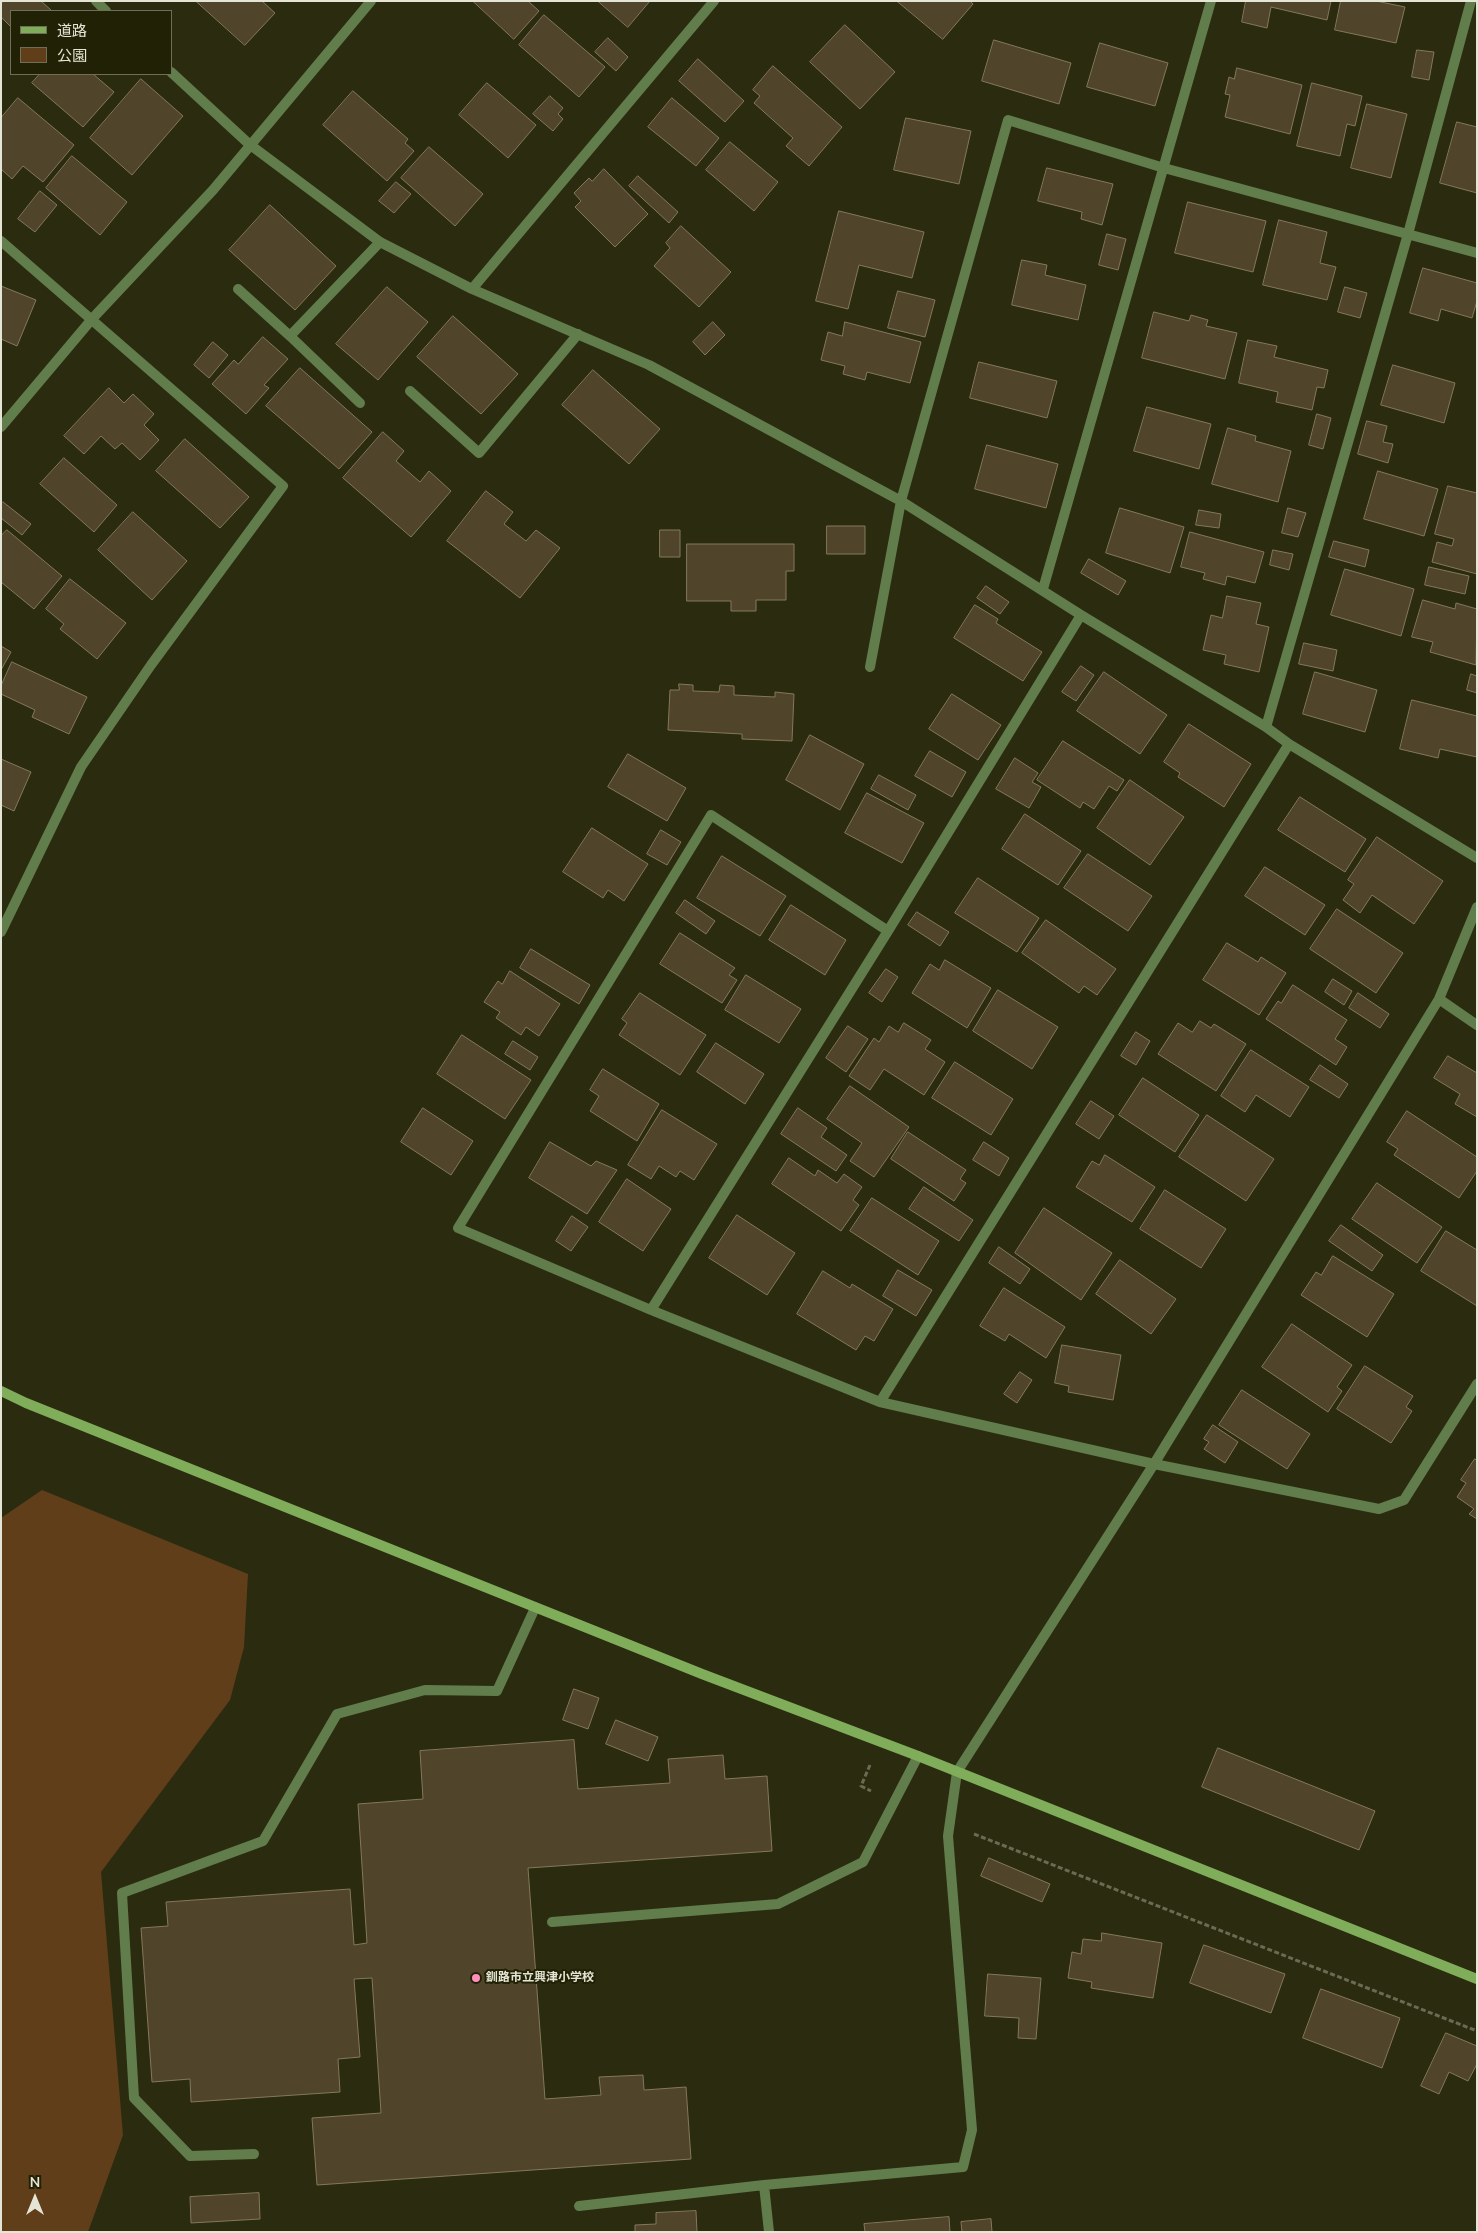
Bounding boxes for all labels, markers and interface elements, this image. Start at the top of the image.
legend [10,10,172,75]
text: 道路 [57,21,87,41]
text: 公園 [57,46,87,66]
place label: 釧路市立興津小学校 [486,1971,594,1985]
marker: 釧路市立興津小学校 [470,1972,482,1984]
north arrow [10,2173,60,2223]
text: N [30,2173,40,2192]

